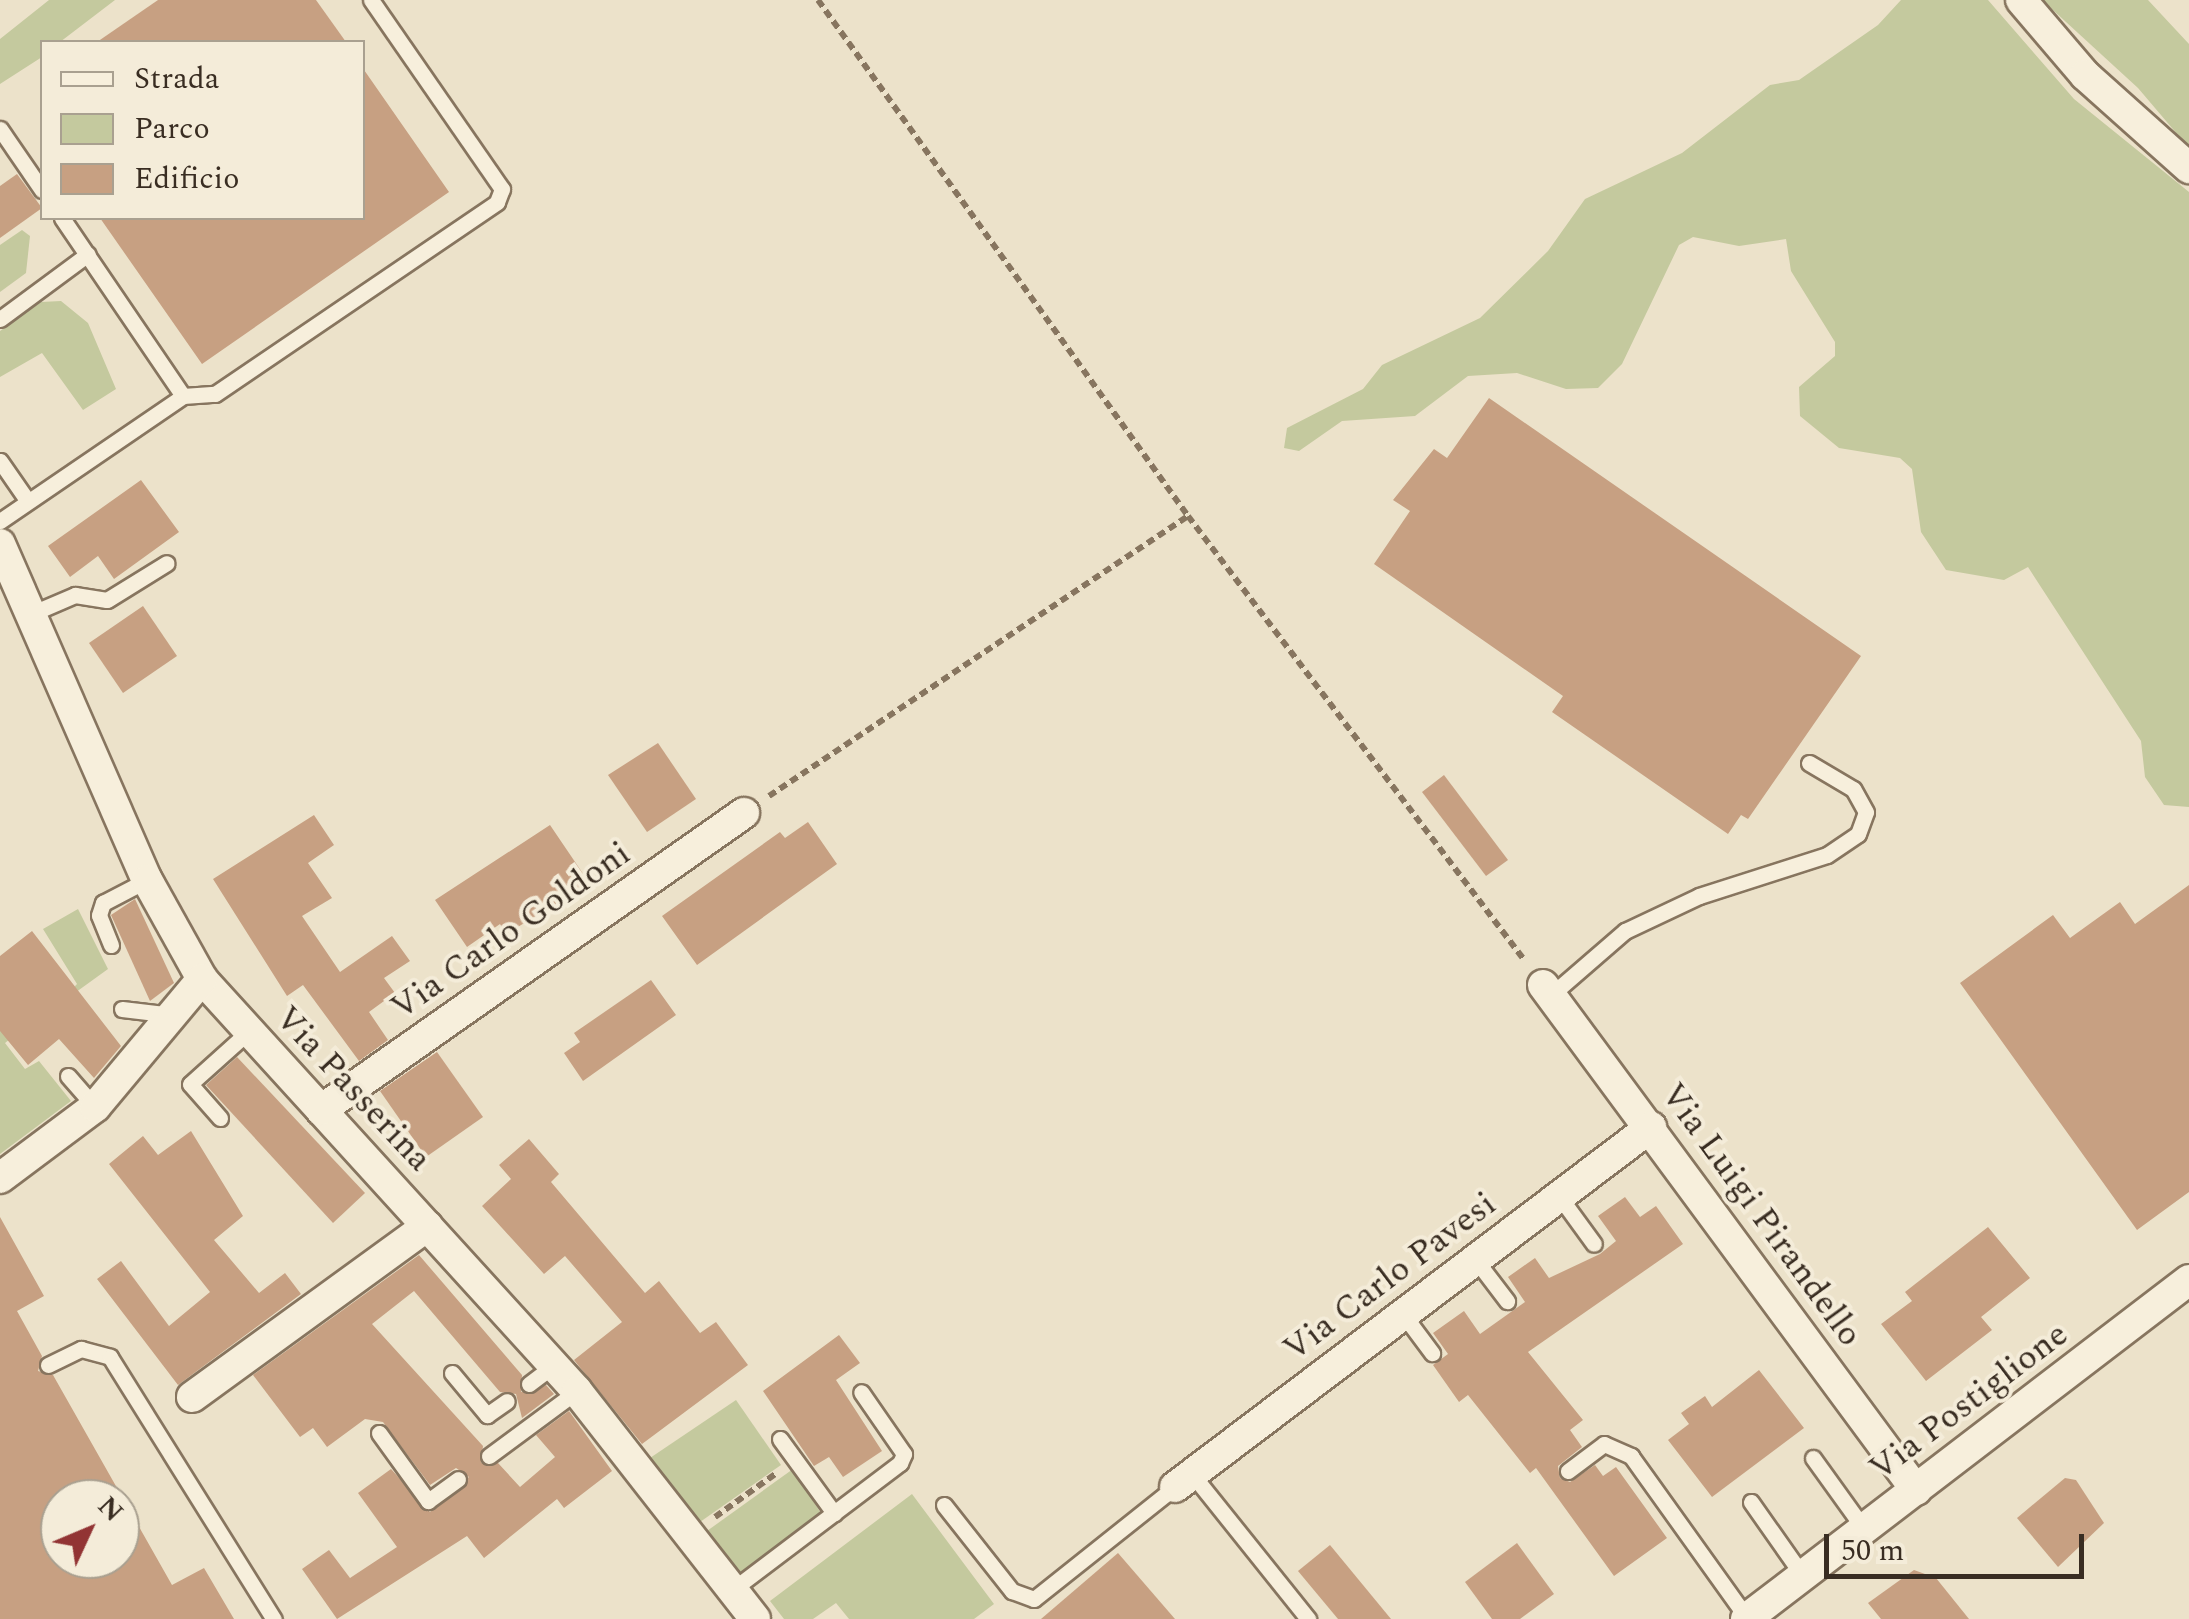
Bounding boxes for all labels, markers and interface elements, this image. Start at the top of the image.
legend [40,40,365,220]
text: Strada [134,56,219,102]
text: Parco [134,106,210,152]
text: Edificio [134,156,239,202]
street label: Via Carlo Goldoni [383,833,639,1029]
street label: Via Passerina [266,998,440,1180]
street label: Via Luigi Pirandello [1651,1075,1871,1355]
street label: Via Carlo Pavesi [1275,1183,1505,1371]
street label: Via Postiglione [1861,1314,2077,1490]
north arrow [40,1479,140,1579]
text: N [87,1486,134,1532]
scale bar [1829,1514,2089,1576]
text: 50 m [1841,1528,1904,1574]

